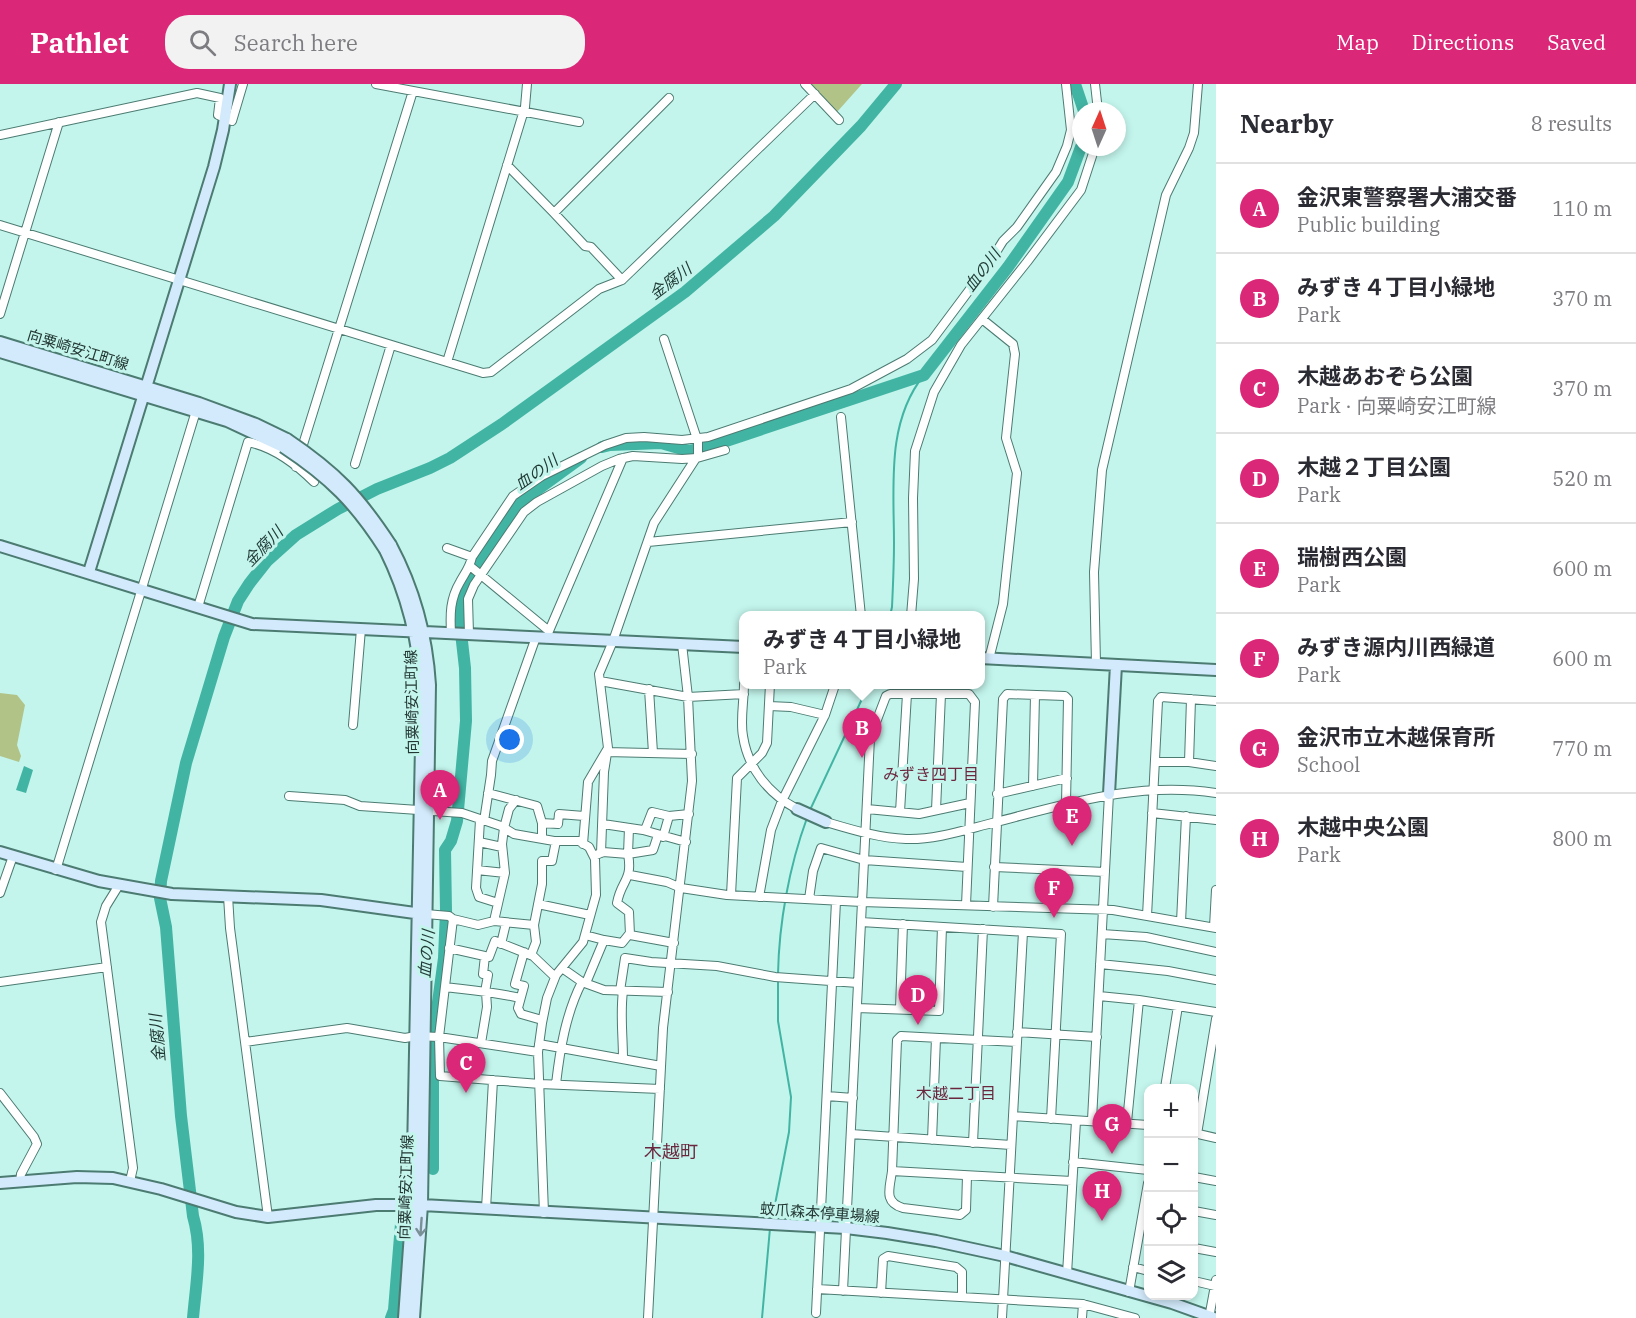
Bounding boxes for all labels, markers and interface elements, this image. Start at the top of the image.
search box [165,15,585,69]
text: Pathlet [30,24,129,61]
icon: search [186,26,219,59]
text: Search here [234,28,358,57]
text: Map [1336,28,1379,56]
text: Directions [1412,28,1514,56]
text: Saved [1547,28,1606,56]
north arrow [1072,102,1126,156]
text: Nearby [1240,106,1334,140]
text: 8 results [1531,110,1612,137]
text: 金沢東警察署大浦交番 [1297,182,1517,211]
text: A [1253,195,1266,222]
text: 110 m [1552,195,1612,222]
text: Public building [1297,211,1440,238]
water label: 血の川 [960,243,1006,295]
water label: 金腐川 [645,257,697,303]
text: みずき４丁目小緑地 [1297,272,1495,301]
text: B [1252,285,1267,312]
text: 370 m [1552,285,1612,312]
text: Park [1297,301,1341,328]
street label: 向粟崎安江町線 [25,325,131,374]
text: 木越あおぞら公園 [1297,361,1473,390]
text: C [1253,375,1266,402]
text: 370 m [1552,375,1612,402]
text: Park · 向粟崎安江町線 [1297,392,1496,419]
water label: 血の川 [511,449,563,494]
text: 木越２丁目公園 [1297,452,1451,481]
text: D [1252,465,1267,492]
text: 520 m [1552,465,1612,492]
text: Park [1297,481,1341,508]
water label: 金腐川 [239,520,288,570]
text: 瑞樹西公園 [1297,542,1407,571]
text: E [1253,555,1266,582]
text: 600 m [1552,555,1612,582]
text: Park [1297,571,1341,598]
popup [739,611,985,689]
text: みずき４丁目小緑地 [763,624,961,653]
text: みずき源内川西緑道 [1297,632,1495,661]
text: F [1253,645,1266,672]
text: 600 m [1552,645,1612,672]
street label: 向粟崎安江町線 [401,649,422,755]
text: Park [763,653,807,680]
text: Park [1297,661,1341,688]
pin: B [842,708,882,758]
text: 金沢市立木越保育所 [1297,722,1495,751]
your location [495,725,524,754]
text: G [1252,735,1267,762]
text: 770 m [1552,735,1612,762]
text: School [1297,751,1360,778]
district label: みずき四丁目 [883,764,979,784]
pin: A [420,770,460,820]
pin: E [1052,796,1092,846]
text: 木越中央公園 [1297,812,1429,841]
text: H [1251,825,1268,852]
text: 800 m [1552,825,1612,852]
text: Park [1297,841,1341,868]
pin: F [1034,868,1074,918]
water label: 血の川 [414,927,438,979]
pin: D [898,976,938,1025]
water label: 金腐川 [145,1011,169,1063]
pin: C [446,1044,486,1093]
district label: 木越二丁目 [916,1083,996,1103]
map controls [1144,1084,1198,1300]
button: + [1144,1084,1198,1138]
pin: G [1092,1104,1132,1154]
street label: 向粟崎安江町線 [394,1134,417,1240]
button: − [1144,1138,1198,1192]
district label: 木越町 [644,1140,698,1163]
pin: H [1082,1172,1122,1221]
button: locate [1144,1192,1198,1246]
street label: 蚊爪森本停車場線 [760,1199,881,1226]
one-way arrow [415,1216,426,1236]
button: layers [1144,1246,1198,1300]

